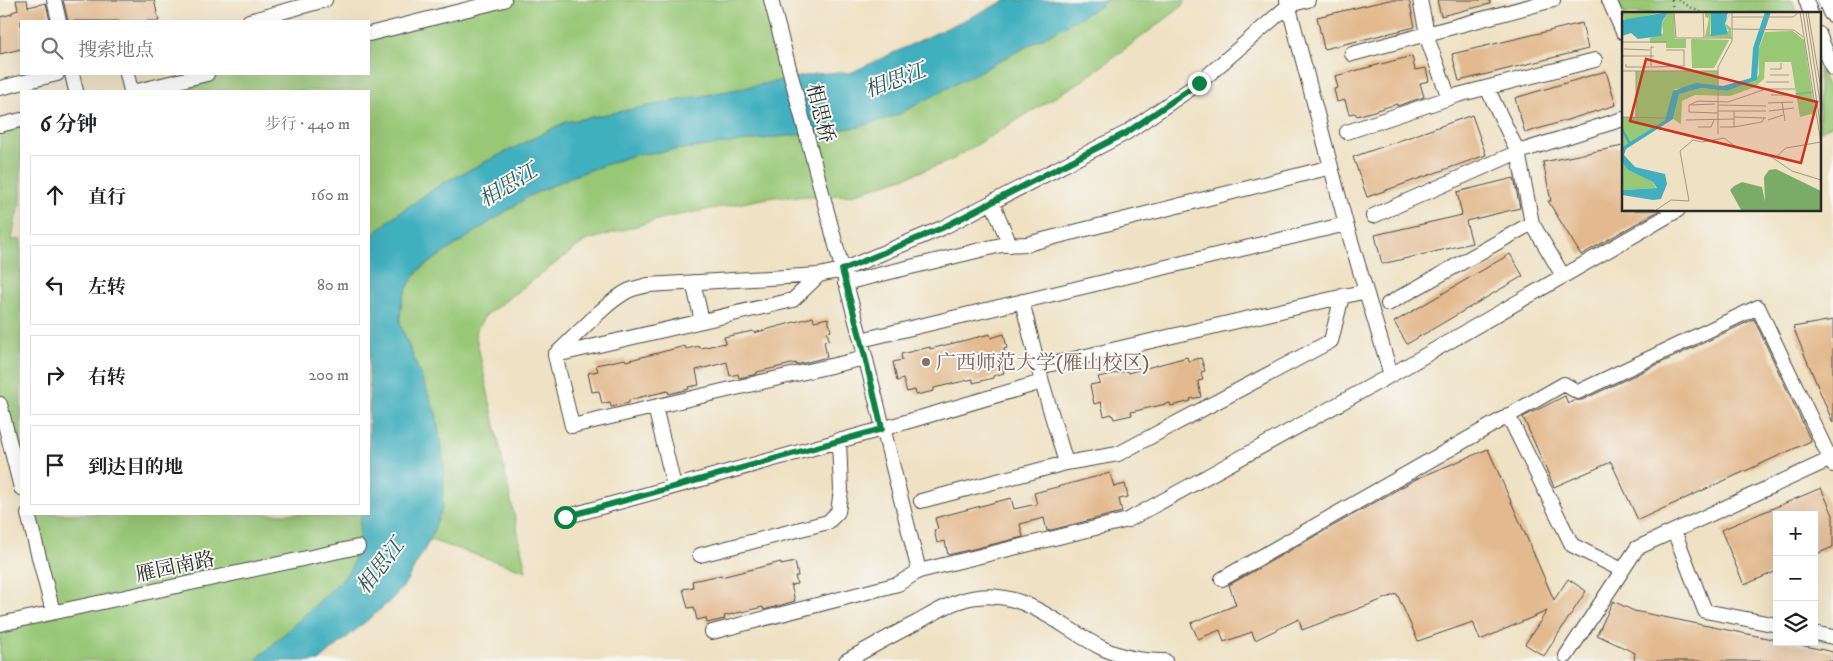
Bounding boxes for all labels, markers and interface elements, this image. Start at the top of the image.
inset map [1622,12,1820,211]
search box [20,20,370,75]
icon: search [38,34,66,62]
text: 搜索地点 [78,39,154,62]
water label: 相思江 [861,57,932,104]
route end [1188,72,1211,95]
street label: 相思桥 [800,81,839,145]
text: 6 分钟 [40,112,97,138]
text: 步行 · 440 m [265,114,350,134]
water label: 相思江 [475,157,545,213]
icon: ahead [41,181,69,209]
text: 160 m [311,185,349,205]
text: 直行 [88,186,126,209]
icon: left [41,271,69,299]
text: 80 m [317,275,349,295]
text: 左转 [88,276,126,299]
place label: 广西师范大学(雁山校区) [936,351,1149,376]
marker: 广西师范大学(雁山校区) [920,356,932,368]
icon: right [41,361,69,389]
text: 200 m [308,365,349,385]
text: 右转 [88,366,126,389]
icon: arrive [41,451,69,479]
text: 到达目的地 [88,456,183,479]
route start [554,506,577,529]
map controls [1773,511,1818,646]
button: + [1773,511,1818,556]
water label: 相思江 [351,531,412,599]
street label: 雁园南路 [134,547,217,588]
button: − [1773,556,1818,601]
button: layers [1773,601,1818,646]

